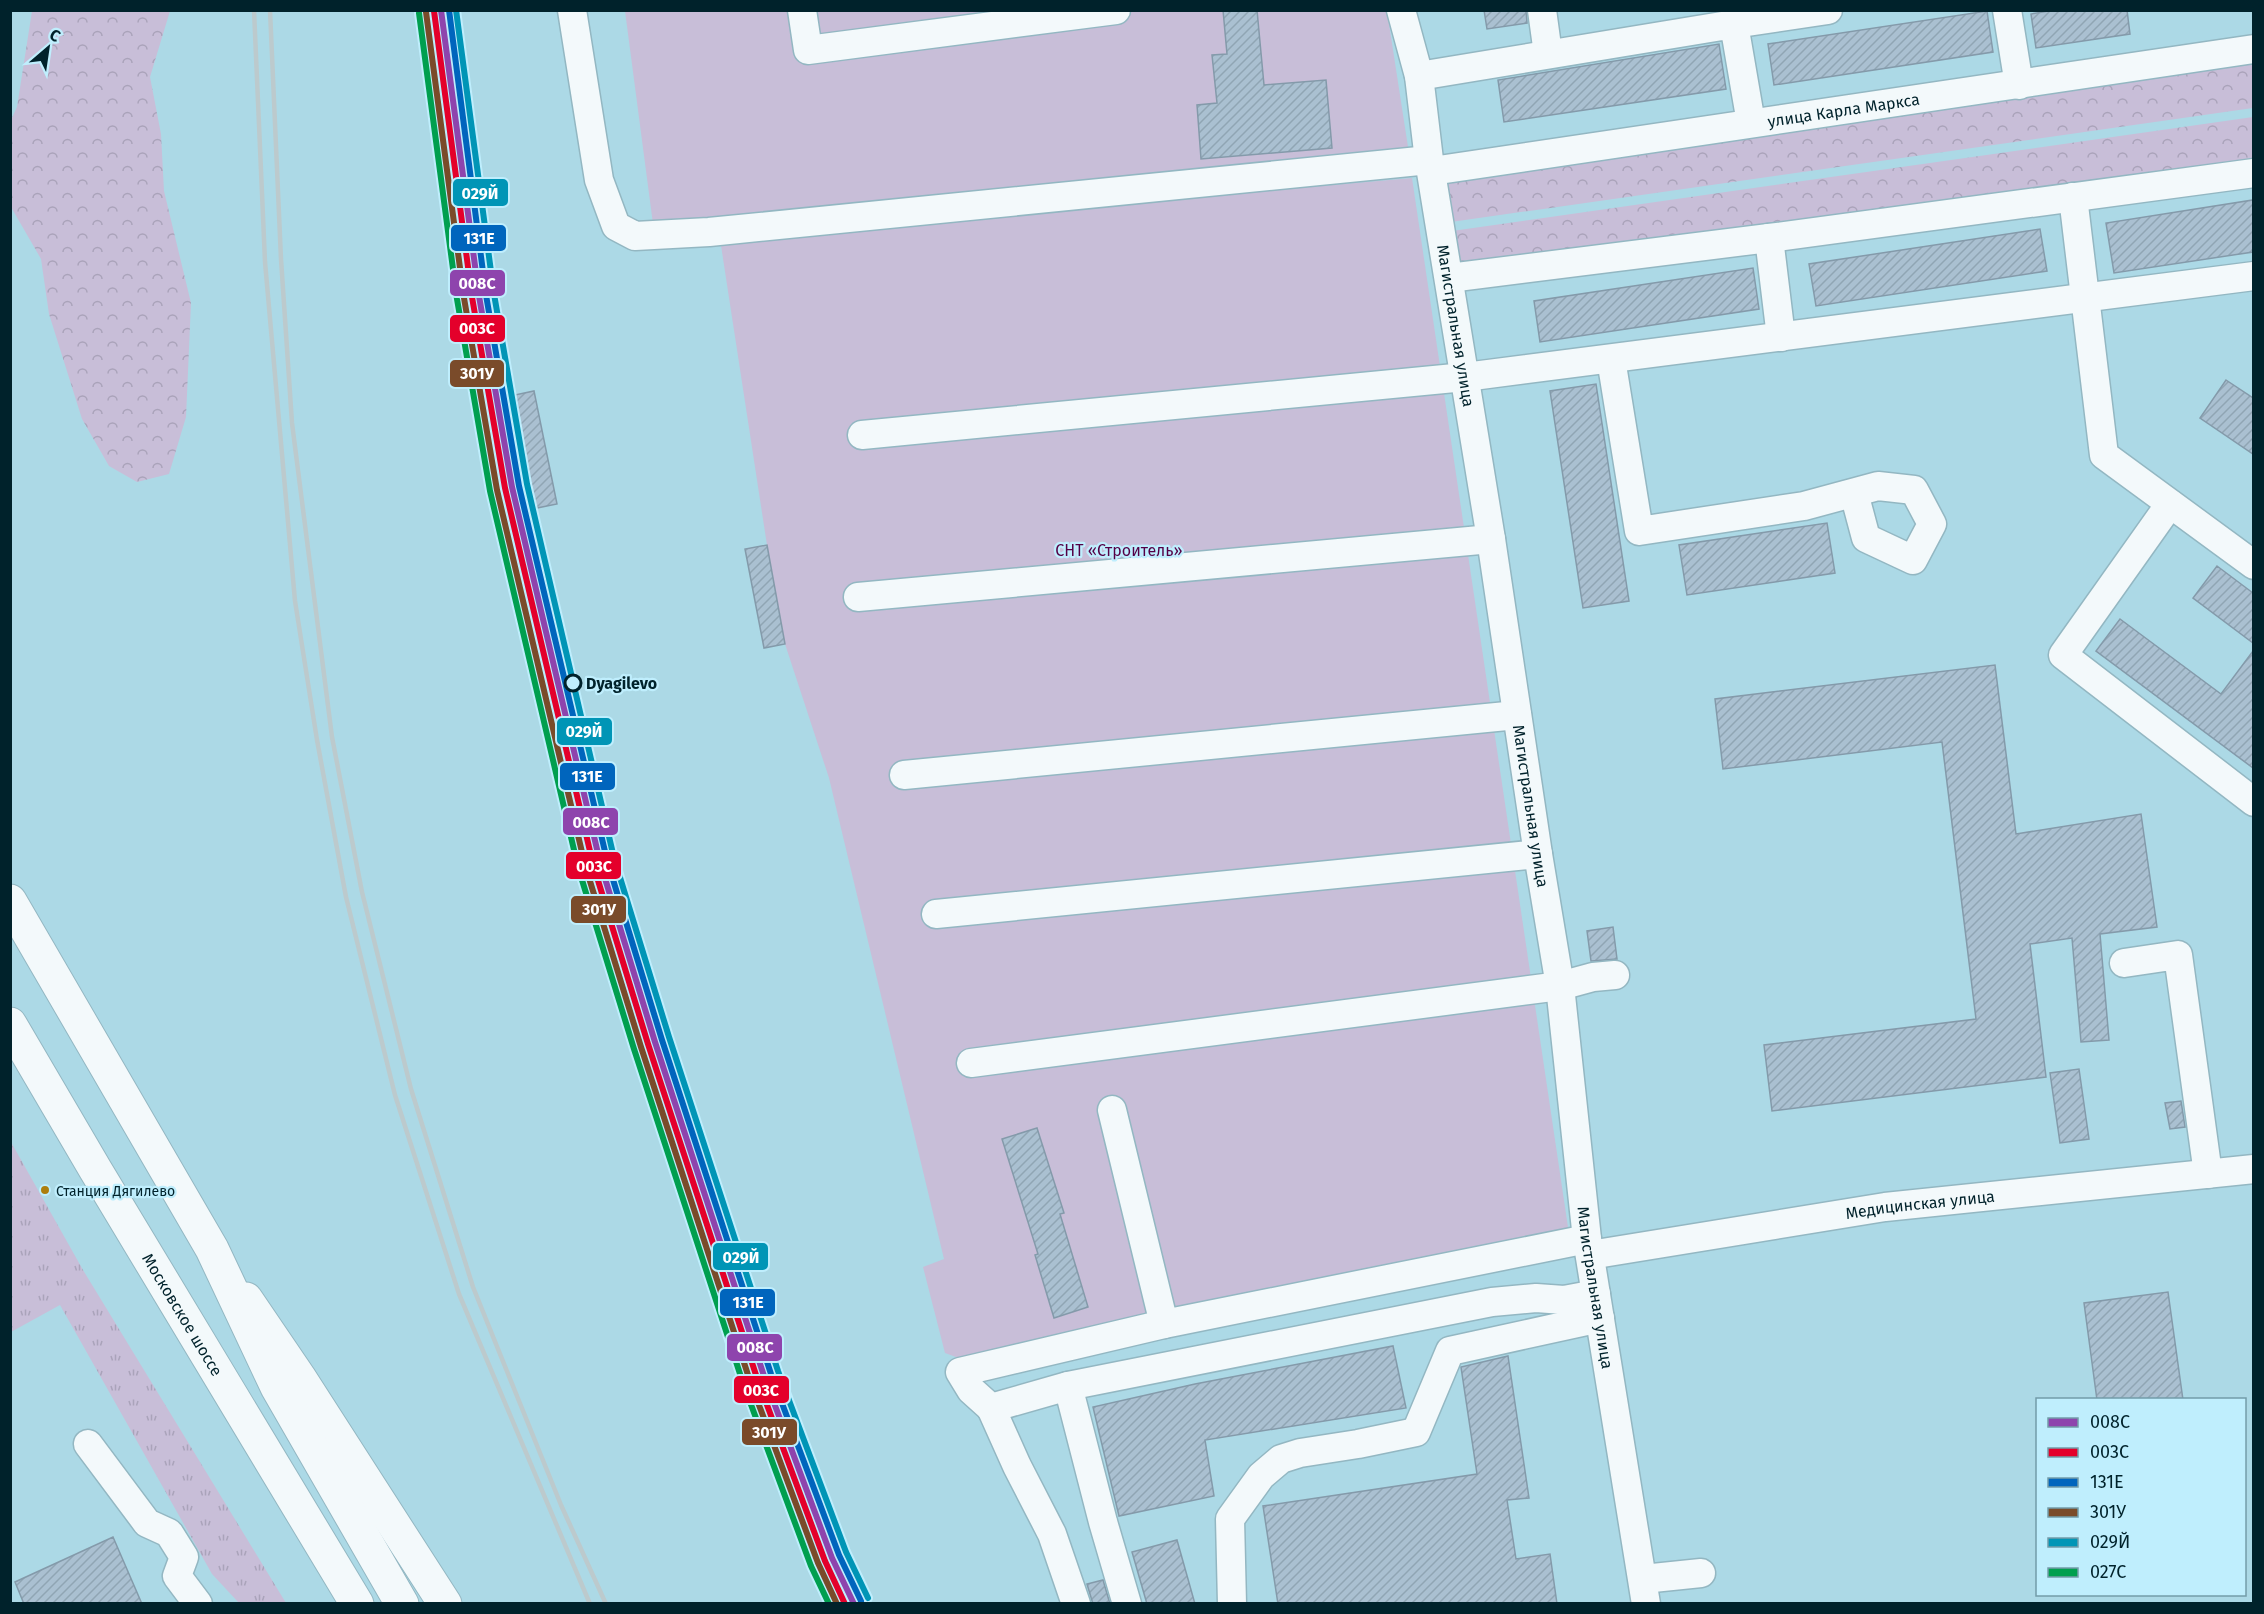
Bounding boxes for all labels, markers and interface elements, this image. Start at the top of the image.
north arrow [18,18,78,78]
text: С [46,25,64,46]
street label: улица Карла Маркса [1766,90,1921,131]
line badge: 029Й [452,178,509,207]
text: 029Й [462,184,498,203]
line badge: 131Е [450,224,507,252]
text: 131Е [463,229,495,248]
street label: Магистральная улица [1433,243,1478,408]
line badge: 008С [449,269,506,297]
text: 008С [458,274,496,293]
line badge: 003С [449,314,506,343]
text: 003С [459,319,496,338]
line badge: 301У [449,359,505,388]
text: 301У [459,364,495,383]
park label: СНТ «Строитель» [1055,541,1183,560]
marker: Dyagilevo [564,674,582,692]
place label: Dyagilevo [586,674,657,693]
line badge: 029Й [556,717,613,746]
text: 029Й [566,722,602,741]
street label: Магистральная улица [1509,724,1552,889]
line badge: 131Е [559,762,616,791]
text: 131Е [571,767,603,786]
line badge: 008С [562,807,619,836]
text: 008С [572,813,610,832]
line badge: 003С [565,851,622,880]
text: 003С [576,857,613,876]
line badge: 301У [570,895,627,924]
text: 301У [581,900,617,919]
place label: Станция Дягилево [56,1183,175,1200]
marker: Станция Дягилево [39,1184,51,1196]
street label: Медицинская улица [1844,1187,1996,1223]
street label: Магистральная улица [1574,1205,1617,1370]
line badge: 029Й [712,1242,769,1271]
text: 029Й [723,1248,759,1267]
street label: Московское шоссе [138,1250,226,1380]
line badge: 131Е [719,1288,776,1317]
text: 131Е [732,1293,764,1312]
line badge: 008С [726,1333,783,1362]
text: 008С [736,1338,774,1357]
line badge: 003С [733,1375,790,1404]
text: 003С [743,1381,780,1400]
legend [2036,1398,2246,1596]
text: 008С [2090,1411,2130,1433]
line badge: 301У [741,1418,798,1446]
text: 301У [751,1423,787,1442]
text: 003С [2090,1441,2129,1463]
text: 131Е [2090,1471,2124,1493]
text: 301У [2090,1501,2126,1523]
text: 029Й [2090,1531,2130,1553]
text: 027С [2090,1561,2126,1583]

